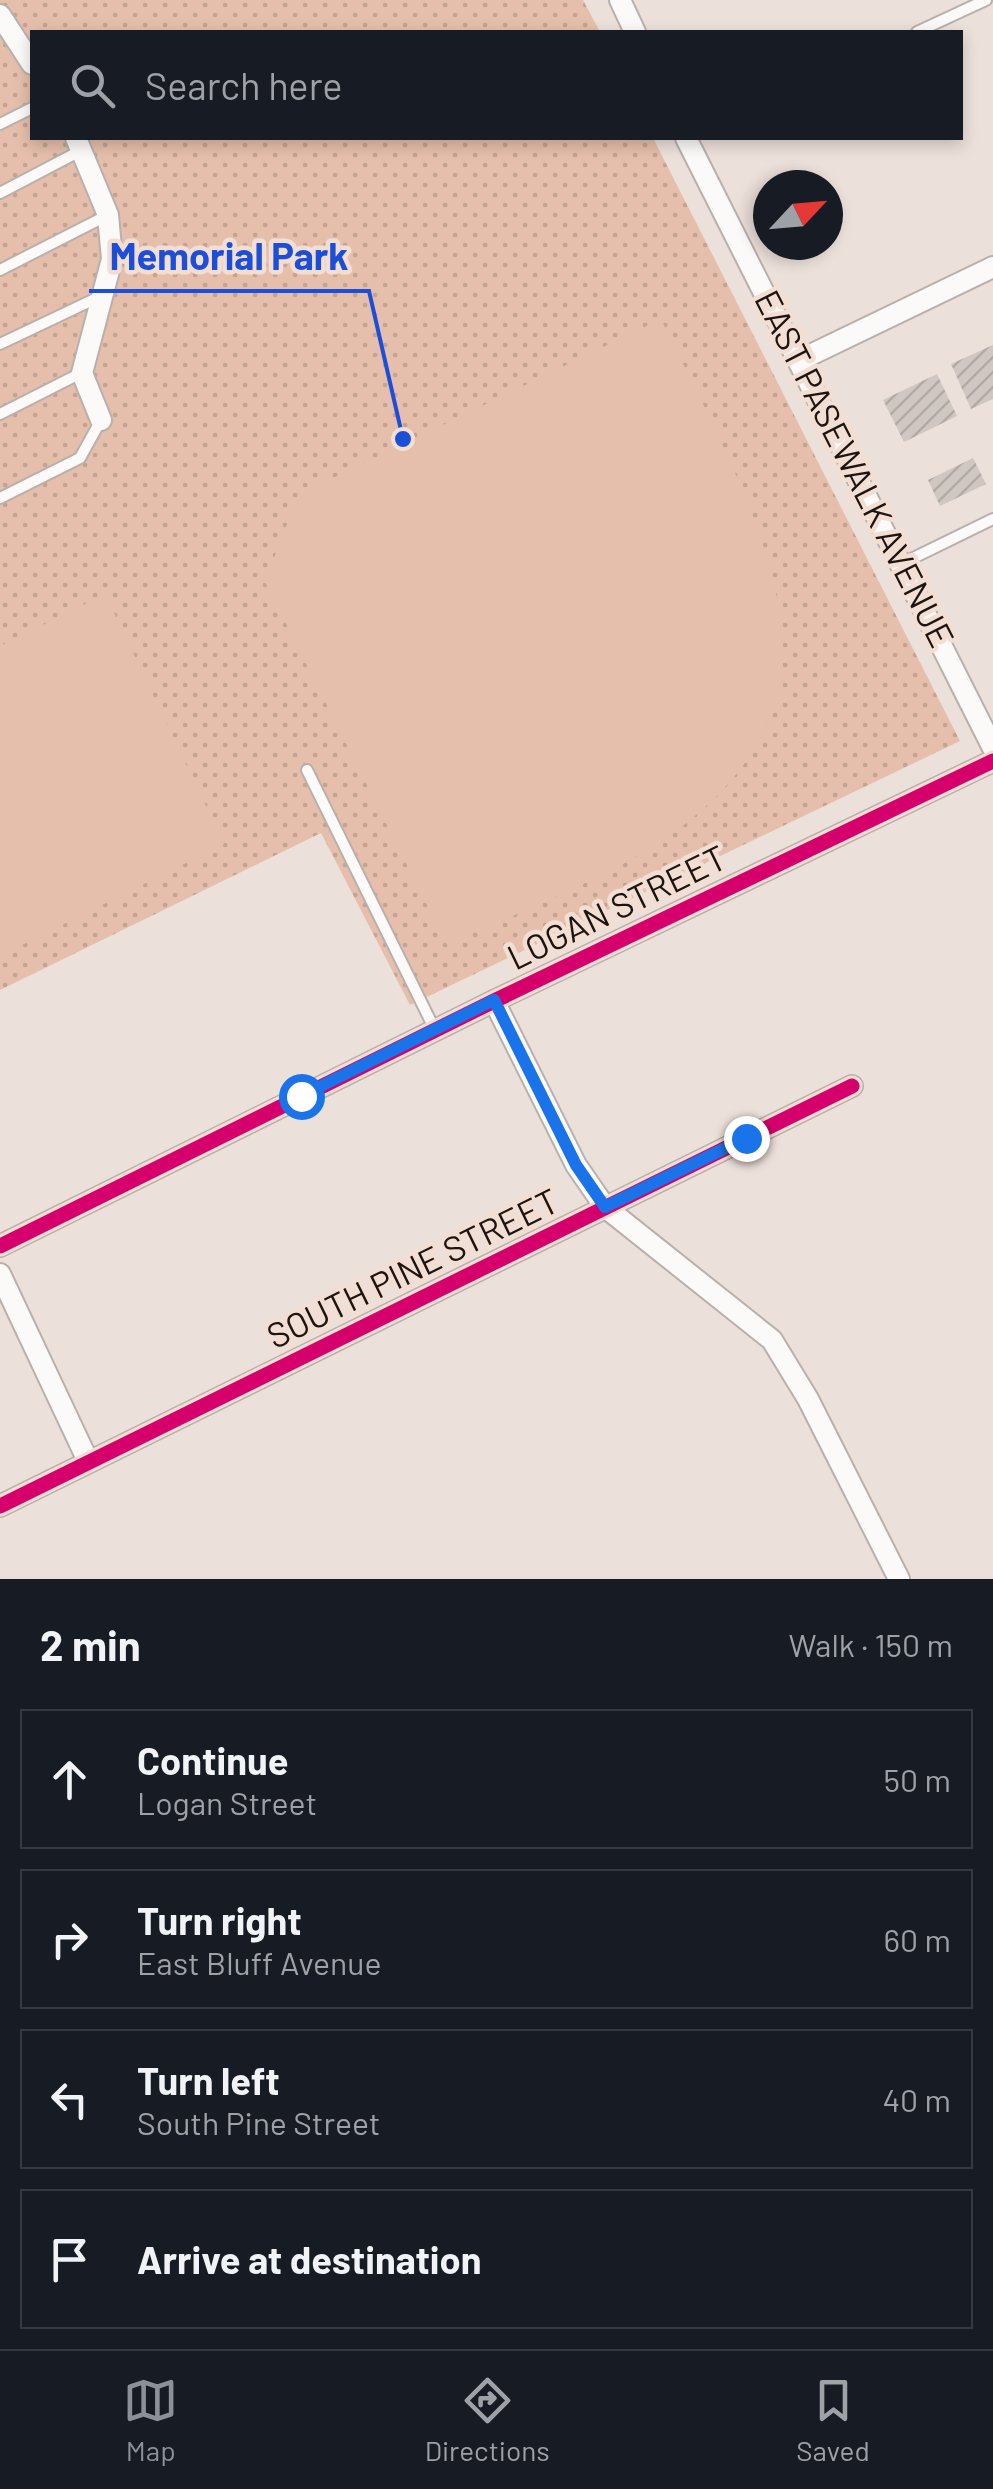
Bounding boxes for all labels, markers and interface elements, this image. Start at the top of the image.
search box [30,30,963,140]
icon: search [65,58,120,113]
text: Search here [145,62,343,108]
north arrow [753,170,843,260]
callout: Memorial Park [89,223,369,291]
text: Memorial Park [109,232,349,278]
street label: EAST PASEWALK AVENUE [747,283,964,654]
street label: LOGAN STREET [500,835,732,977]
route start [279,1074,325,1120]
route end [724,1116,770,1162]
street label: SOUTH PINE STREET [259,1178,565,1356]
text: 2 min [40,1619,141,1669]
text: Walk · 150 m [789,1625,953,1663]
text: Continue [137,1737,288,1783]
icon: ahead [42,1752,97,1807]
text: 50 m [884,1760,951,1798]
text: Logan Street [137,1783,317,1821]
text: Turn right [137,1897,302,1943]
icon: right [42,1912,97,1967]
text: 60 m [884,1920,951,1958]
text: East Bluff Avenue [137,1943,382,1981]
text: Turn left [137,2057,280,2103]
icon: left [42,2072,97,2127]
text: 40 m [882,2080,951,2118]
text: South Pine Street [137,2103,381,2141]
icon: arrive [42,2232,97,2287]
text: Arrive at destination [137,2236,482,2282]
tab: Map [123,2373,178,2467]
tab: Directions [425,2373,550,2467]
tab: Saved [796,2373,870,2467]

